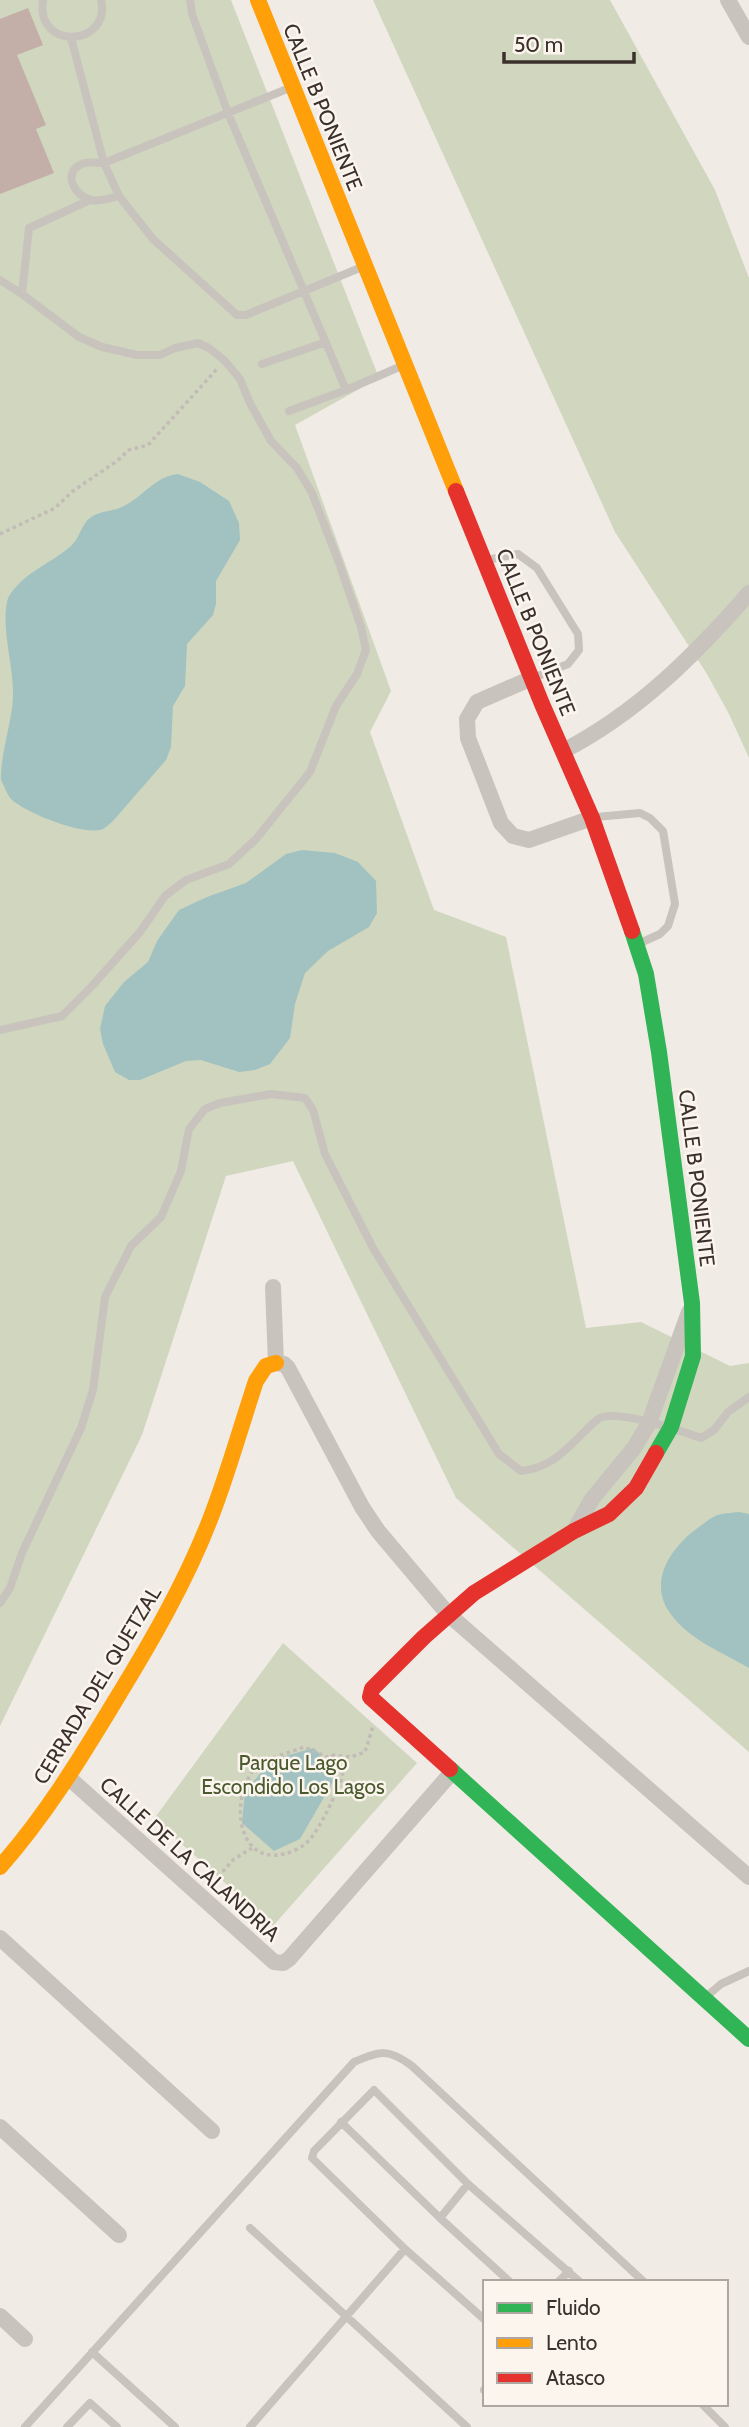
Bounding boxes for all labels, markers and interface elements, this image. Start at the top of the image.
street label: CALLE B PONIENTE [278,20,368,194]
scale bar [504,21,634,65]
text: 50 m [514,32,563,57]
street label: CALLE B PONIENTE [491,545,581,719]
street label: CALLE B PONIENTE [674,1088,720,1268]
street label: CERRADA DEL QUETZAL [28,1581,166,1789]
park label: Parque Lago Escondido Los Lagos [201,1750,385,1799]
street label: CALLE DE LA CALANDRIA [95,1772,285,1946]
legend [483,2280,728,2406]
text: Fluido [546,2295,601,2320]
text: Lento [546,2330,597,2355]
text: Atasco [546,2365,605,2390]

